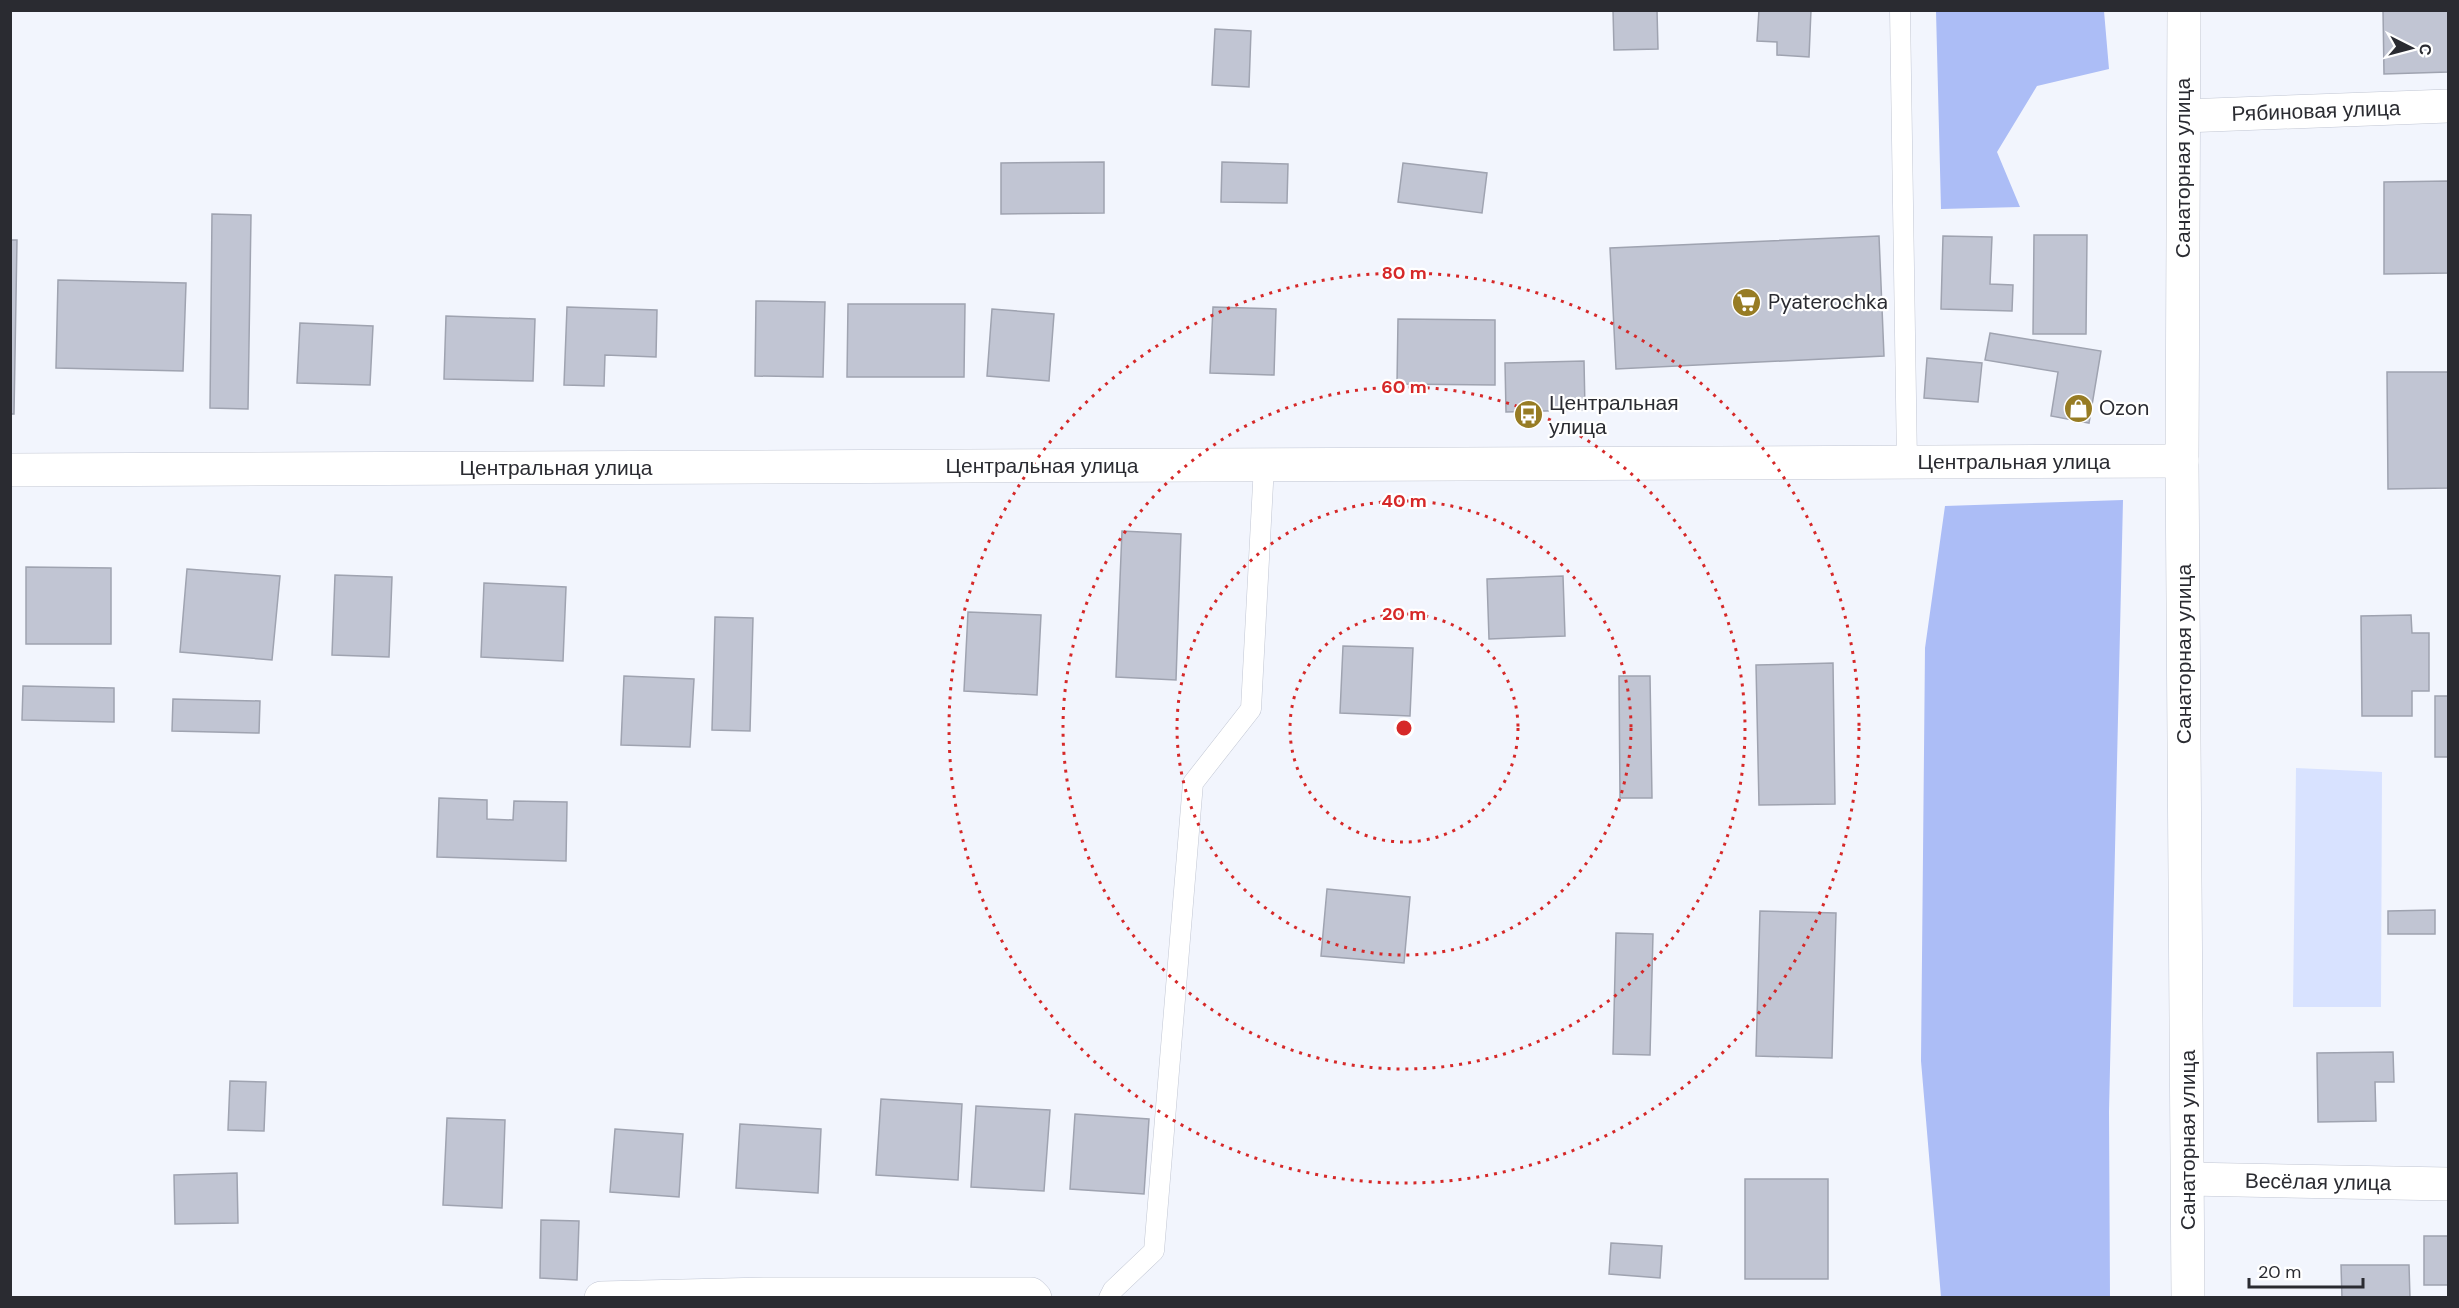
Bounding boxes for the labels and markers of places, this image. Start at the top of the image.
supermarket icon: Pyaterochka [1731,286,1763,318]
place label: Pyaterochka [1768,288,1888,316]
place label: Центральная улица [1549,389,1679,441]
shop icon: Ozon [2062,392,2094,424]
place label: Ozon [2099,394,2149,422]
bus stop icon: Центральная улица [1512,399,1544,431]
centre of rings [1394,718,1414,738]

